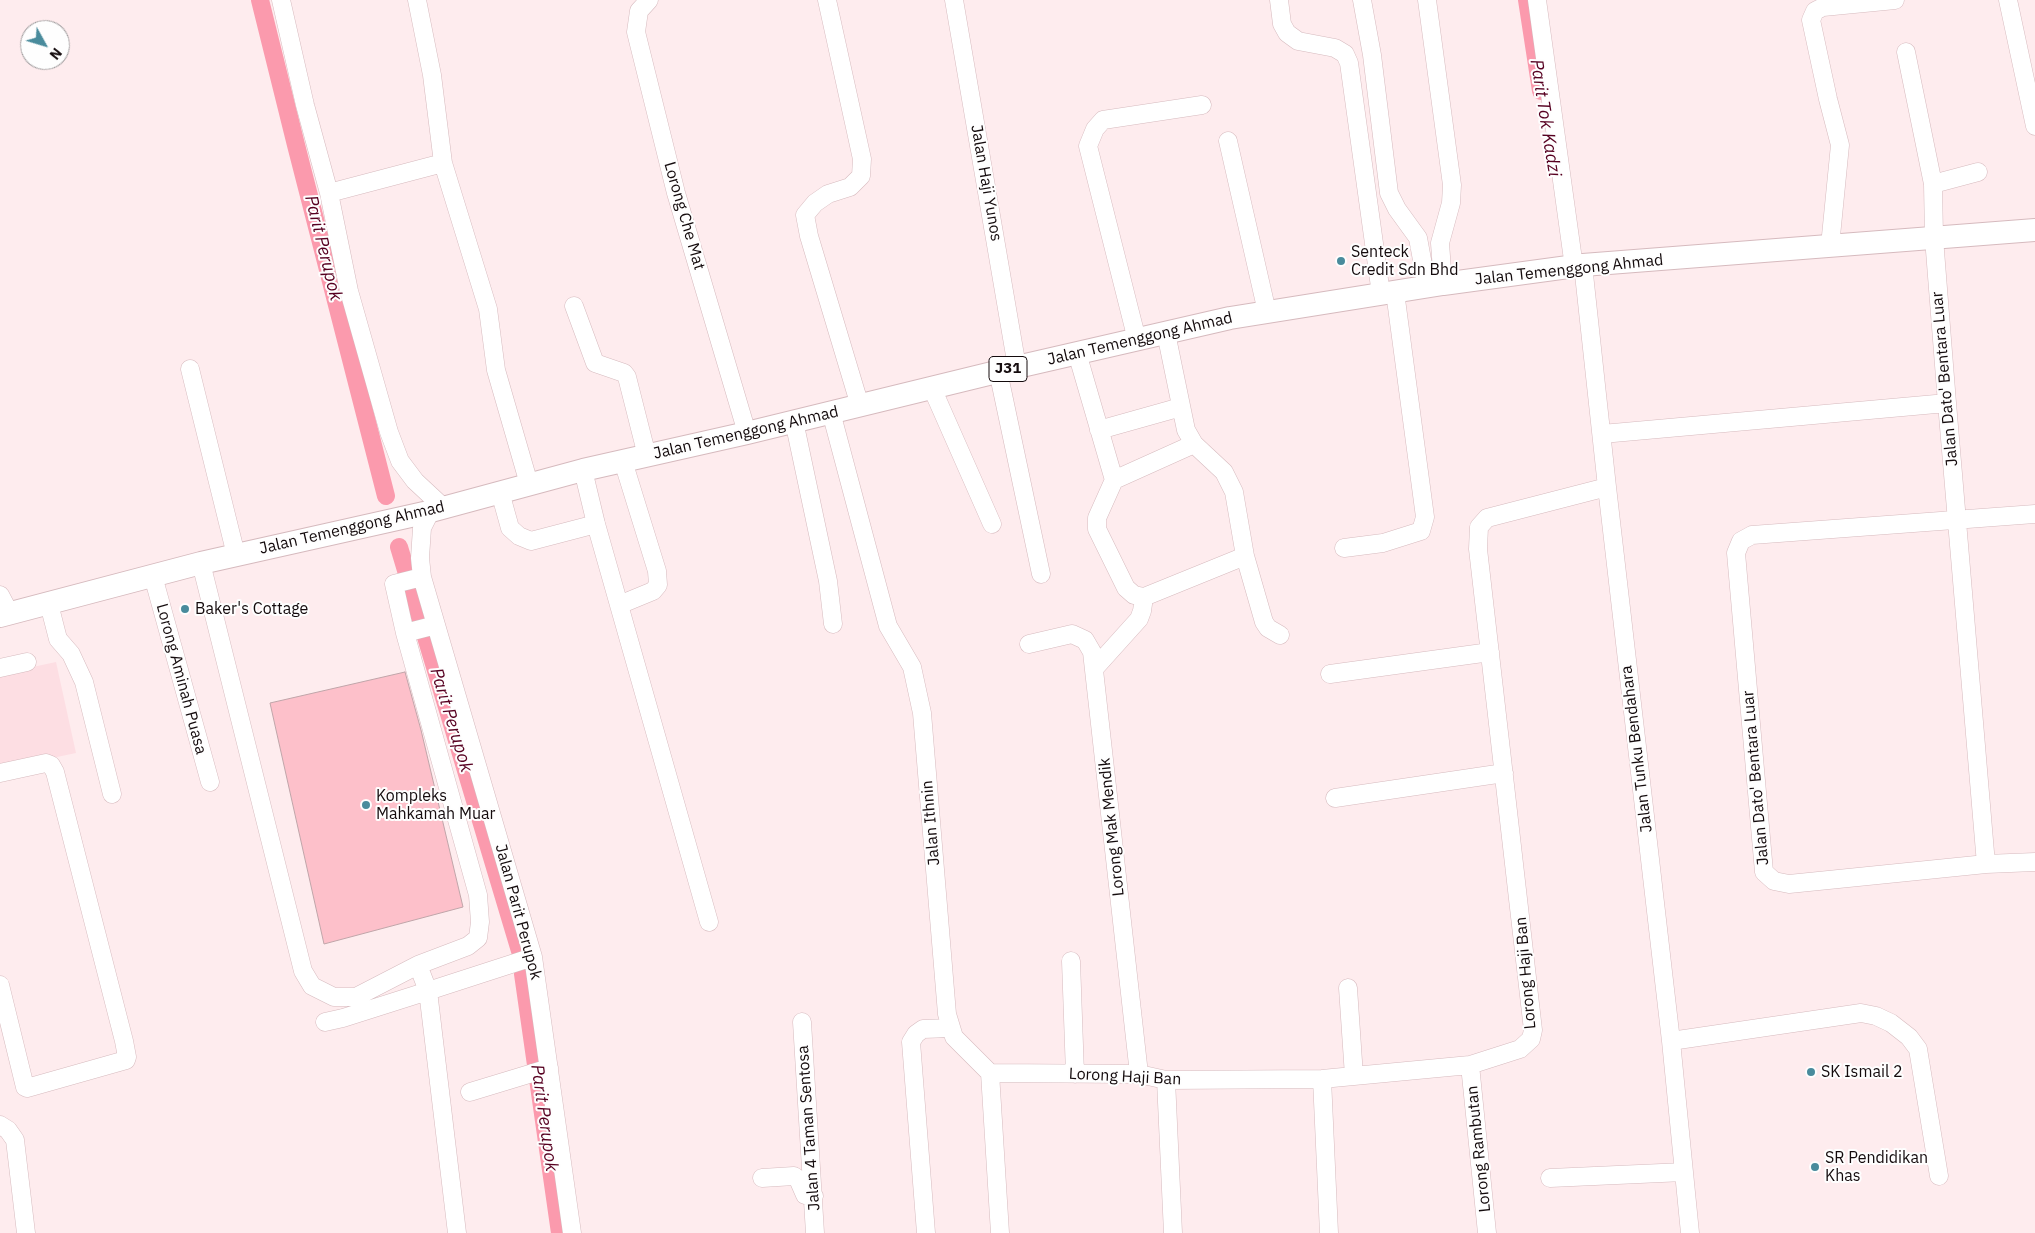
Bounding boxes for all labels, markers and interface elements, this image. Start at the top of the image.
north arrow [20,20,70,70]
text: N [46,44,66,63]
water label: Parit Tok Kadzi [1525,58,1565,178]
street label: Jalan Haji Yunos [966,123,1006,243]
street label: Lorong Che Mat [659,160,709,272]
water label: Parit Perupok [299,193,347,303]
place label: Senteck Credit Sdn Bhd [1351,242,1458,280]
street label: Jalan Temenggong Ahmad [1474,251,1664,289]
marker: Senteck Credit Sdn Bhd [1335,255,1347,267]
street label: Jalan Dato' Bentara Luar [1928,291,1962,467]
street label: Jalan Temenggong Ahmad [1046,308,1234,370]
road number: J31 [989,356,1027,382]
street label: Jalan Temenggong Ahmad [652,402,840,464]
street label: Jalan Temenggong Ahmad [258,497,446,559]
place label: Baker's Cottage [195,599,308,619]
street label: Lorong Aminah Puasa [152,602,210,756]
marker: Baker's Cottage [179,603,191,615]
street label: Jalan Tunku Bendahara [1617,664,1657,834]
water label: Parit Perupok [425,665,477,775]
street label: Jalan Dato' Bentara Luar [1739,690,1773,866]
street label: Lorong Mak Mendik [1095,757,1129,897]
street label: Jalan Ithnin [918,779,944,867]
place label: Kompleks Mahkamah Muar [376,786,495,824]
marker: Kompleks Mahkamah Muar [360,799,372,811]
street label: Jalan Parit Perupok [491,842,545,982]
street label: Lorong Haji Ban [1512,916,1540,1030]
street label: Jalan 4 Taman Sentosa [794,1045,824,1211]
place label: SK Ismail 2 [1821,1062,1903,1082]
water label: Parit Perupok [526,1063,562,1173]
street label: Lorong Haji Ban [1068,1064,1182,1090]
marker: SK Ismail 2 [1805,1066,1817,1078]
street label: Lorong Rambutan [1463,1085,1495,1213]
place label: SR Pendidikan Khas [1825,1148,1928,1186]
marker: SR Pendidikan Khas [1809,1161,1821,1173]

